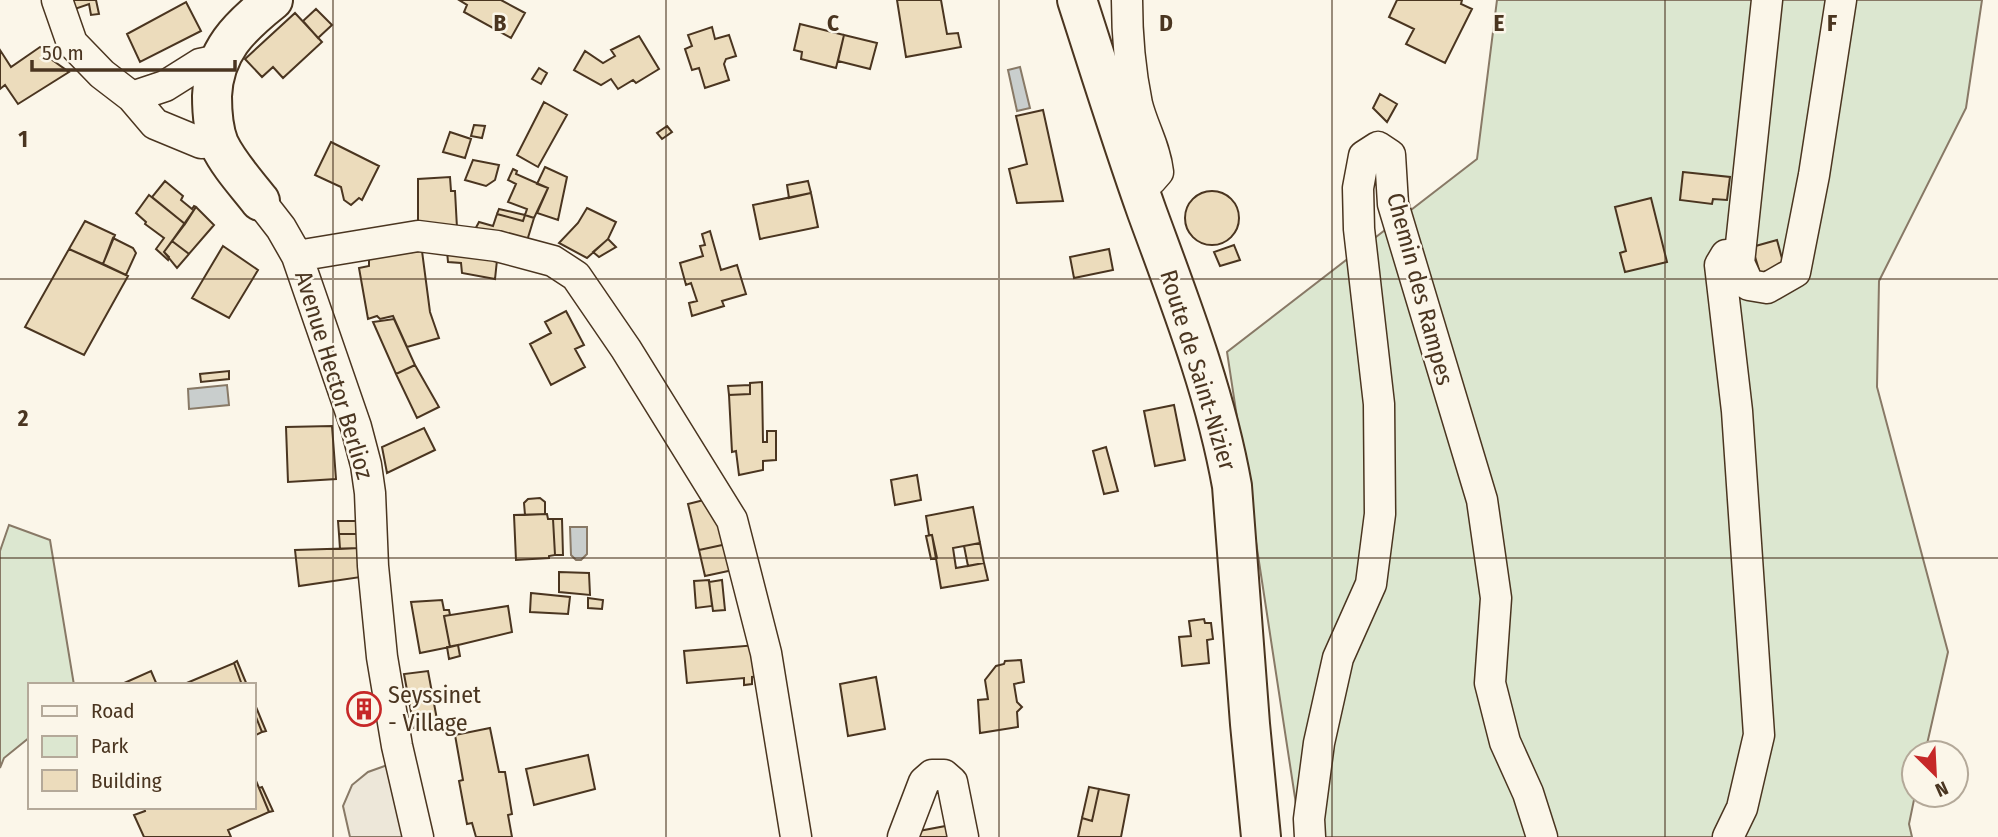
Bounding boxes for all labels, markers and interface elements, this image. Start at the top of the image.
text: B [494,9,507,37]
text: C [827,9,839,37]
text: D [1159,9,1173,37]
text: E [1494,9,1505,37]
text: F [1827,9,1837,37]
scale bar [32,28,234,72]
text: 50 m [42,40,84,66]
text: 1 [18,125,28,153]
street label: Chemin des Rampes [1381,190,1459,388]
street label: Route de Saint-Nizier [1154,267,1242,474]
street label: Avenue Hector Berlioz [289,268,379,482]
text: 2 [17,404,29,432]
place label: Seyssinet - Village [388,681,481,737]
legend [28,683,256,809]
building icon: Seyssinet - Village [345,690,383,728]
text: Road [91,698,135,724]
text: Park [91,733,129,759]
north arrow [1900,739,1970,809]
text: Building [91,768,162,794]
text: N [1932,776,1952,802]

